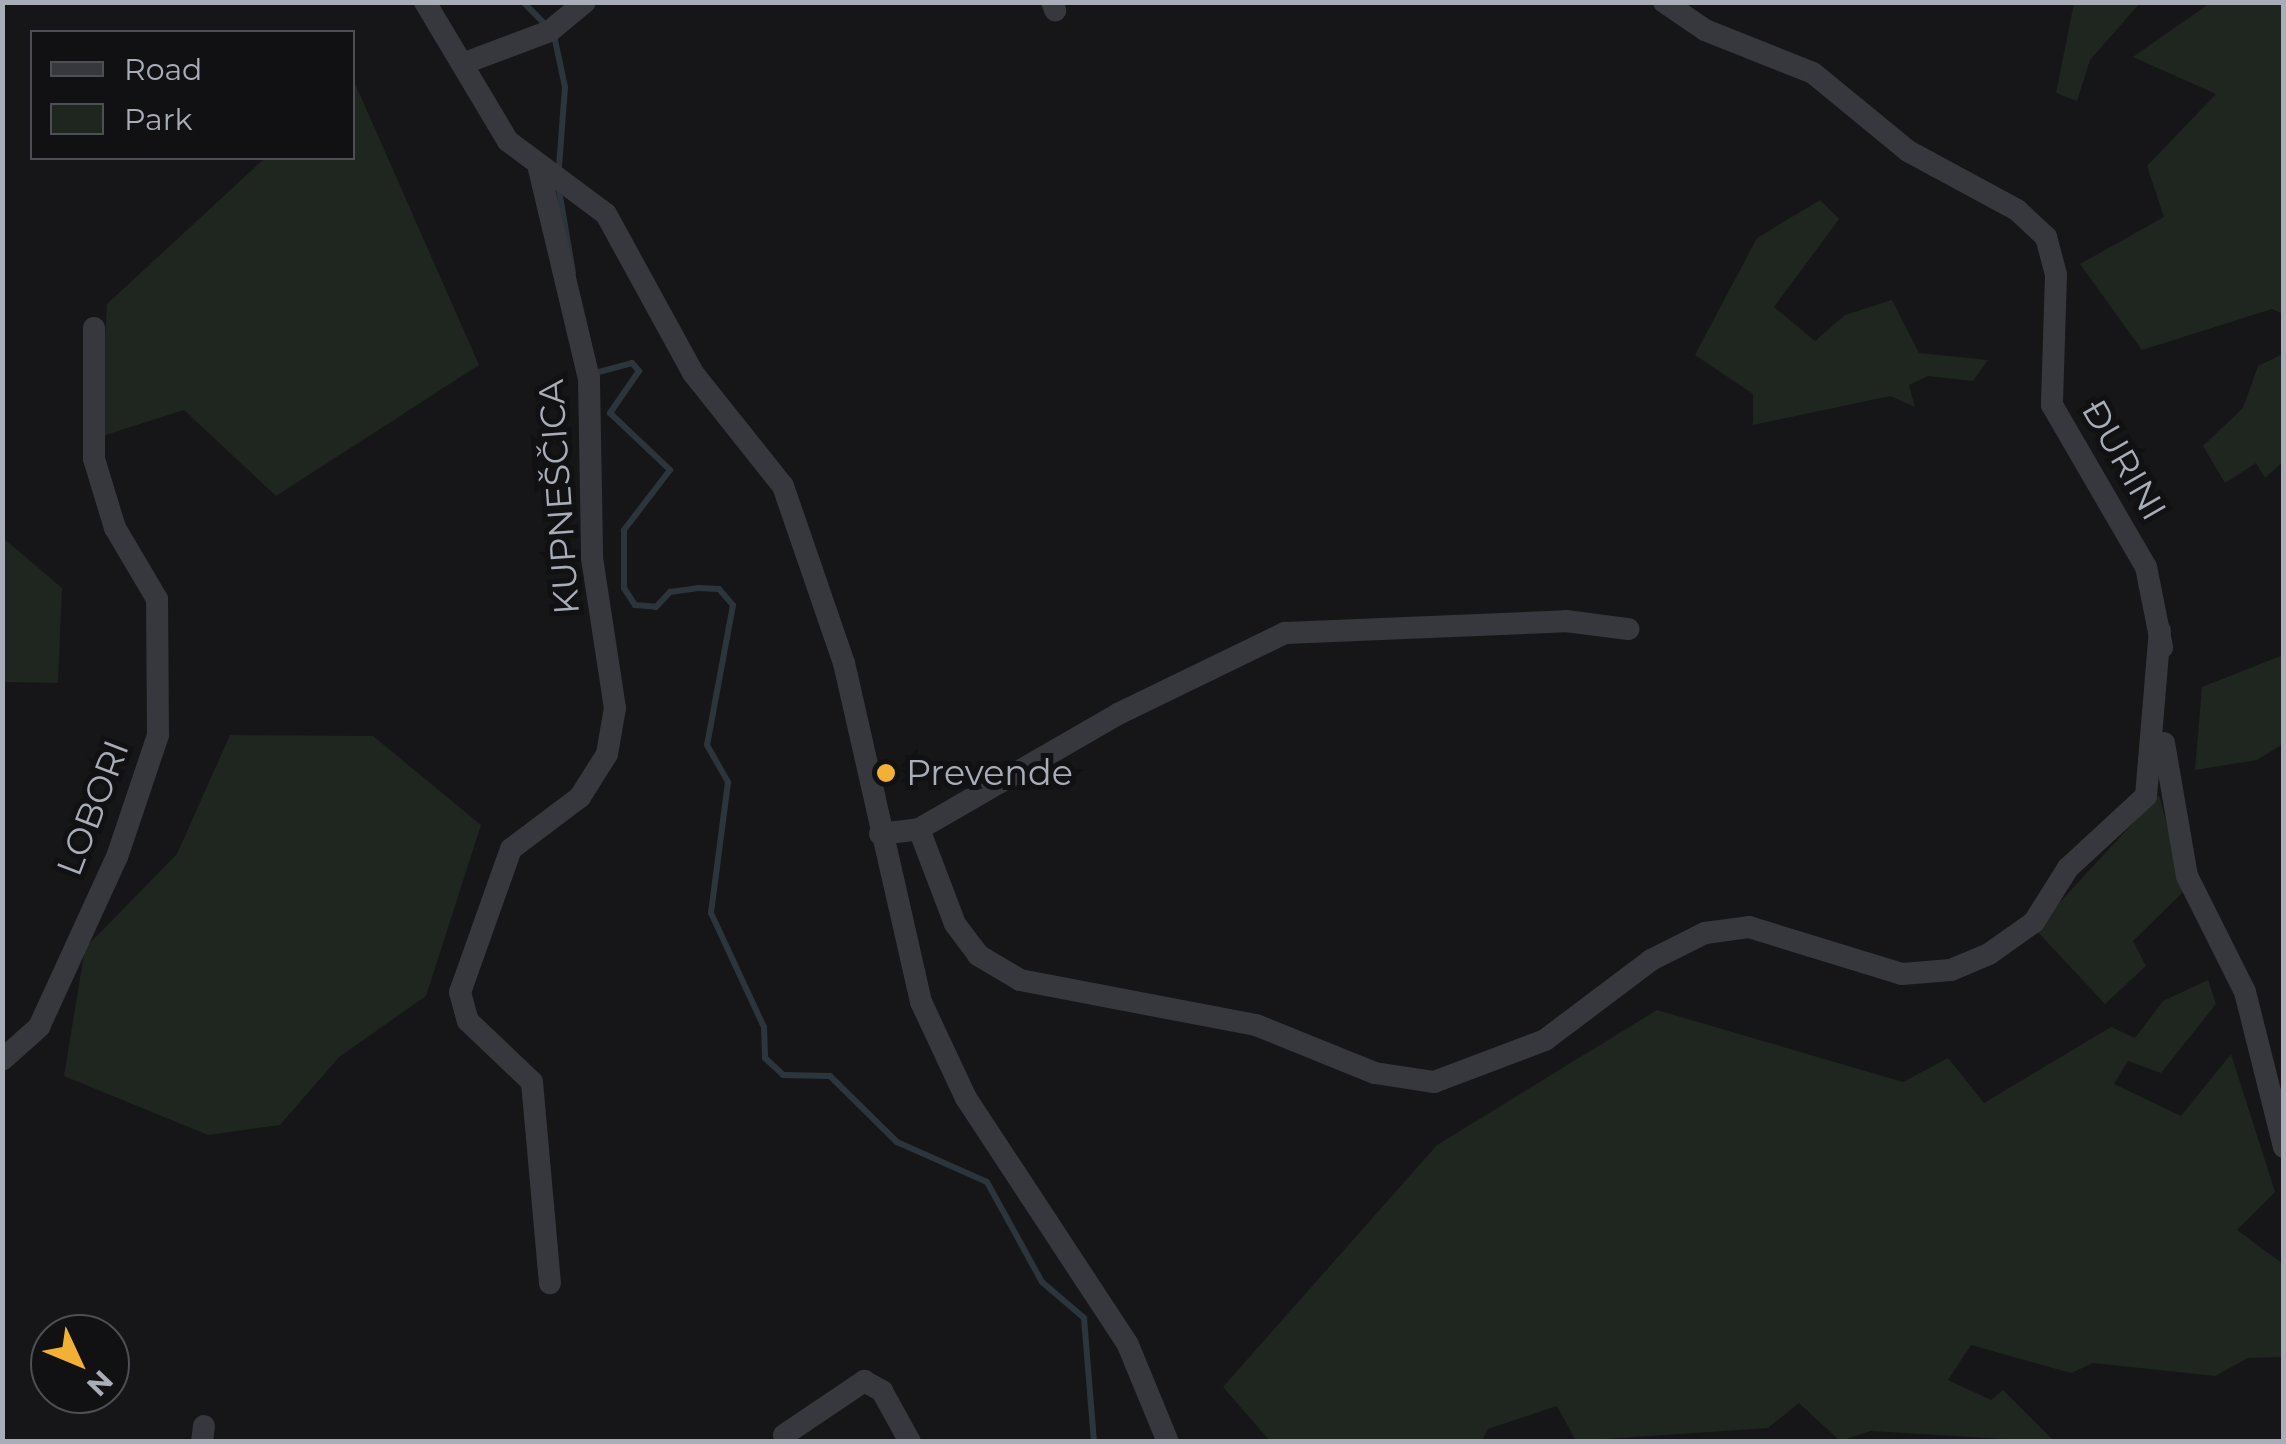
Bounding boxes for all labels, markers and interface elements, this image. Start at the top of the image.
legend [30,30,355,160]
text: Road [124,51,202,88]
text: Park [124,101,193,138]
street label: KUPNEŠČICA [530,378,588,616]
street label: ĐURINI [2073,392,2175,528]
street label: LOBORI [48,735,138,881]
place label: Prevende [906,752,1073,794]
marker: Prevende [875,762,897,784]
north arrow [30,1314,130,1414]
text: N [80,1364,120,1403]

